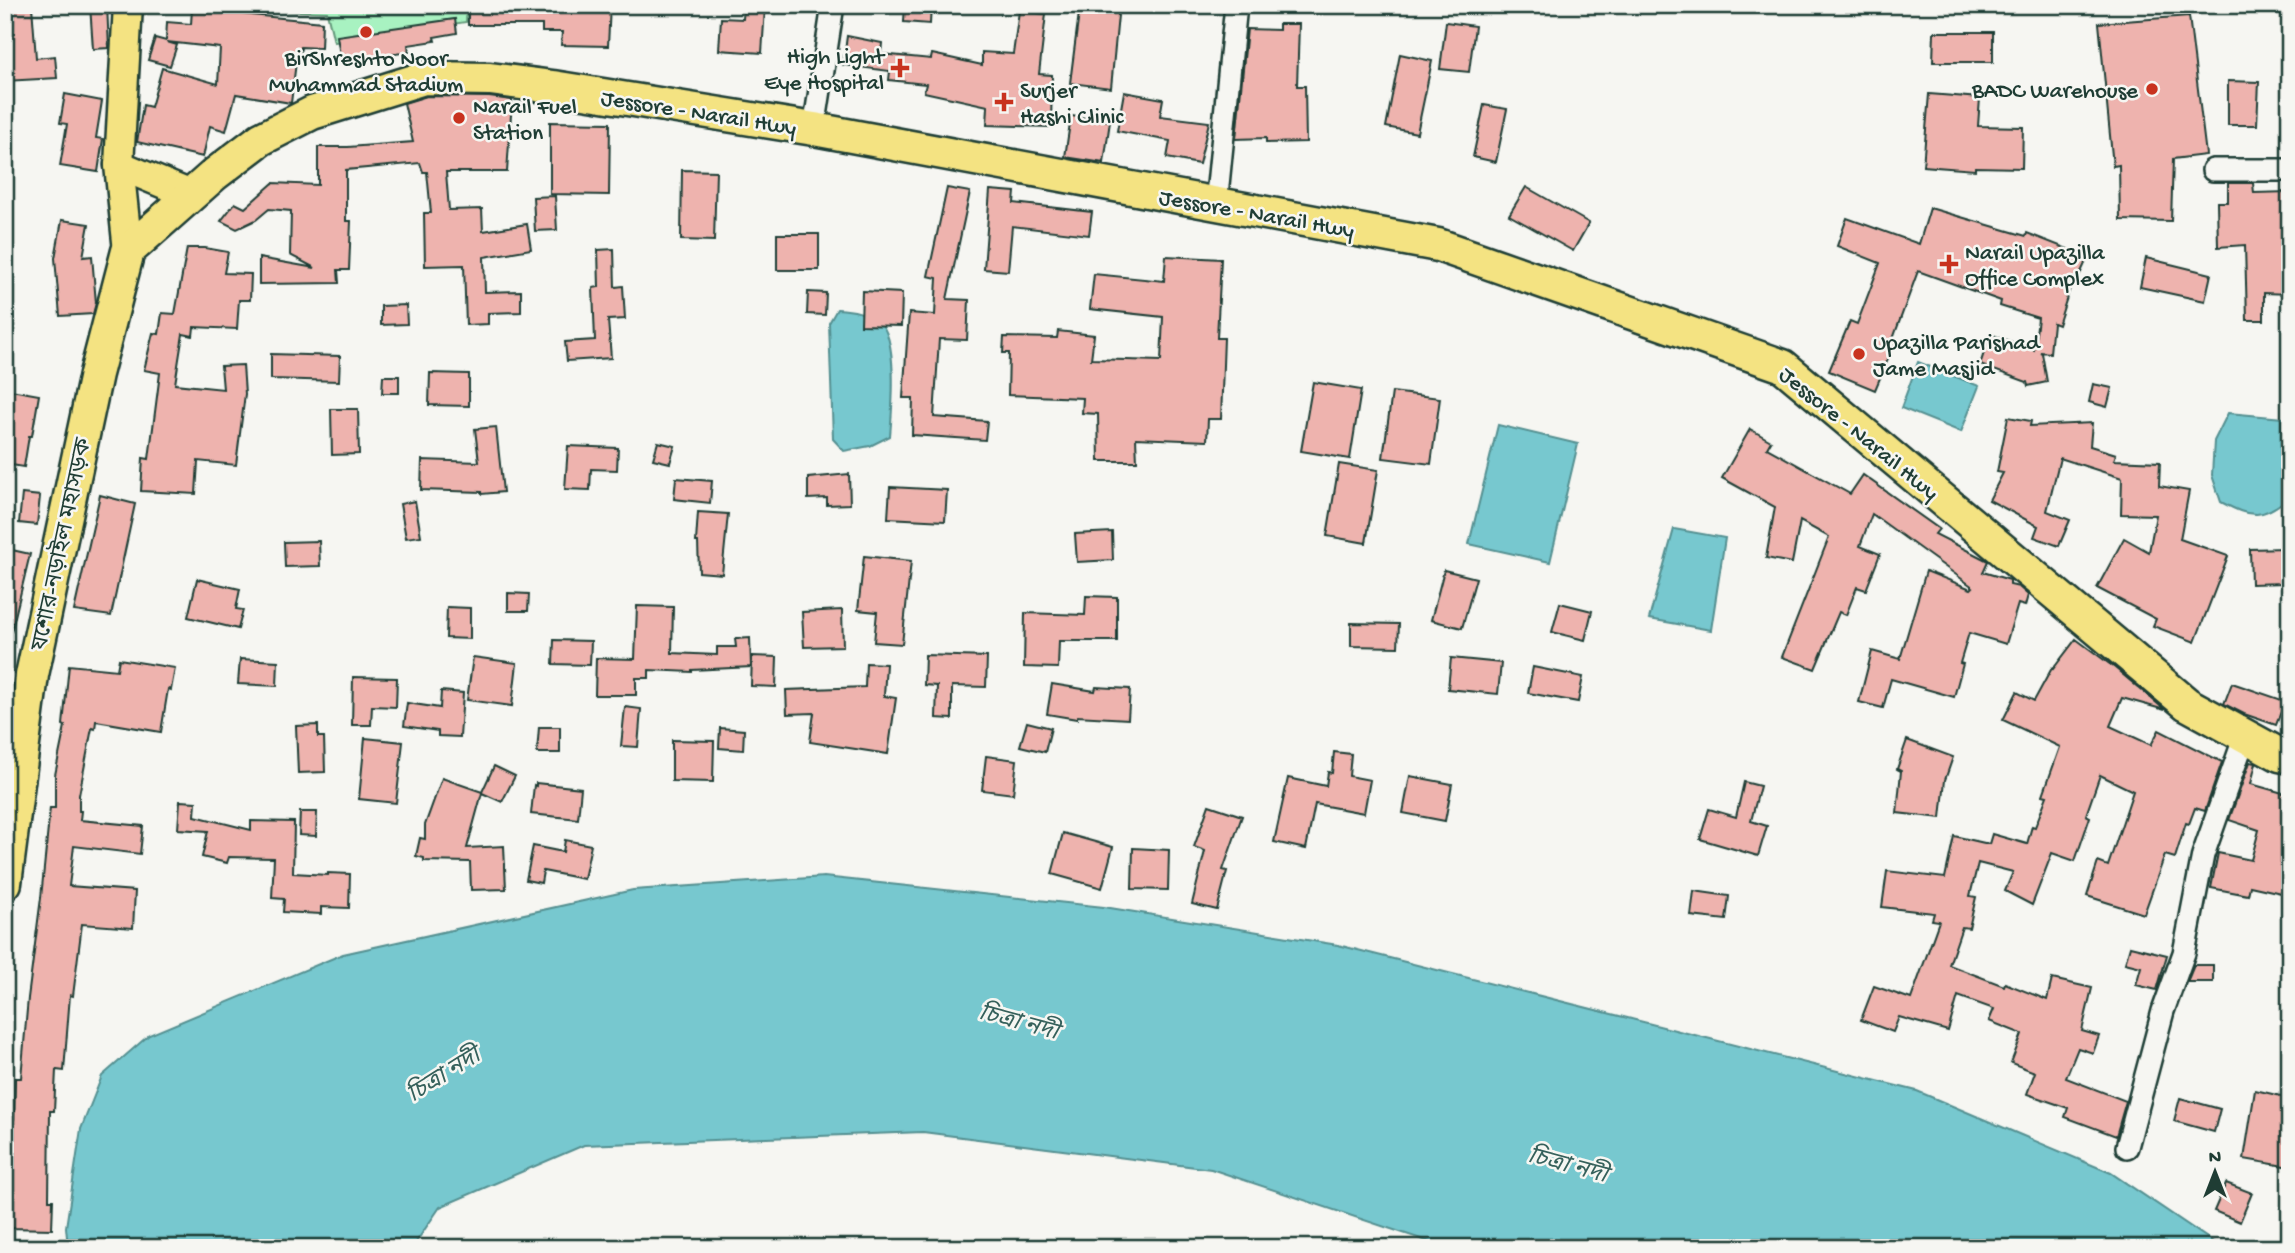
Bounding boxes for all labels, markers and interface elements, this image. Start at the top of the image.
marker: BirShreshto Noor Muhammad Stadium [358,24,374,40]
place label: High Light Eye Hospital [764,45,886,98]
place label: BirShreshto Noor Muhammad Stadium [269,47,463,100]
marker: High Light Eye Hospital [890,58,910,78]
place label: Surjer Hashi Clinic [1020,79,1125,132]
place label: BADC Warehouse [1971,79,2139,106]
marker: BADC Warehouse [2144,81,2160,97]
street label: Jessore - Narail Hwy [599,86,798,143]
marker: Surjer Hashi Clinic [994,92,1014,112]
place label: Narail Fuel Station [473,95,577,148]
marker: Narail Fuel Station [451,110,467,126]
street label: Jessore - Narail Hwy [1157,185,1356,246]
place label: Narail Upazilla Office Complex [1965,241,2106,294]
marker: Narail Upazilla Office Complex [1939,254,1959,274]
place label: Upazilla Parishad Jame Masjid [1873,331,2041,384]
marker: Upazilla Parishad Jame Masjid [1851,346,1867,362]
street label: Jessore - Narail Hwy [1773,362,1943,507]
street label: যশোর-নড়াইল মহাসড়ক [25,435,99,655]
water label: চিত্রা নদী [975,997,1066,1050]
water label: চিত্রা নদী [401,1038,491,1111]
north arrow [2180,1138,2250,1208]
water label: চিত্রা নদী [1524,1140,1615,1193]
text: N [2209,1147,2221,1170]

